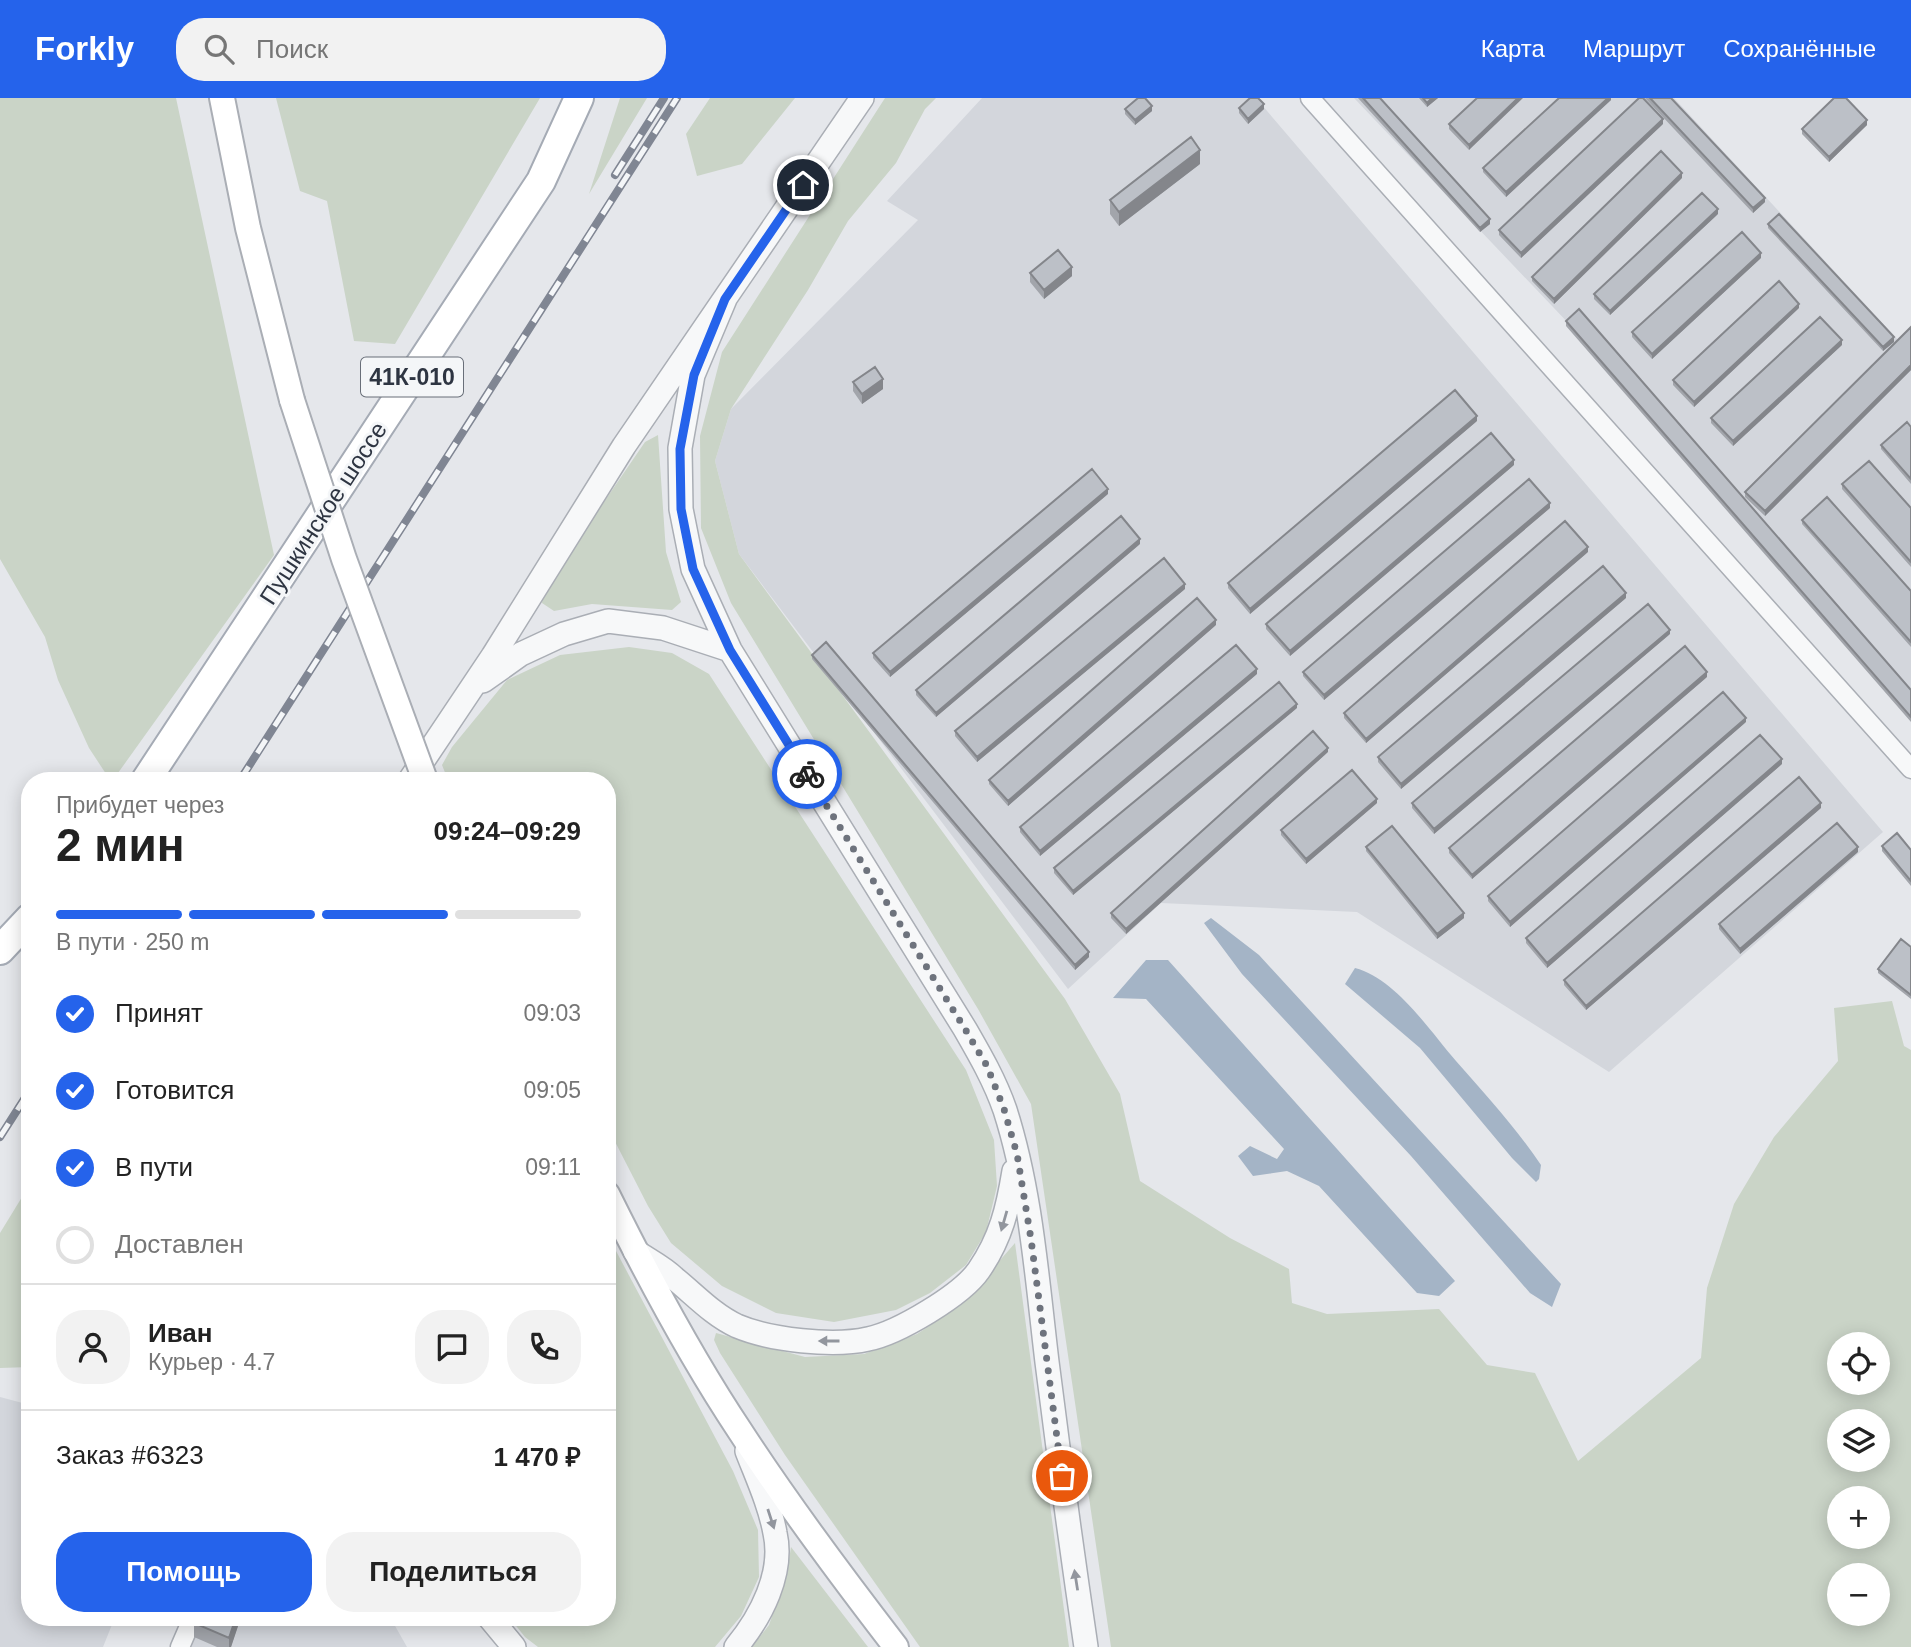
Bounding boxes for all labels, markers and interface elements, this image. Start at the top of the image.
search box [176,18,666,81]
text: Forkly [35,30,134,67]
icon: search [200,30,238,68]
text: Поиск [256,34,328,64]
text: Карта [1481,35,1545,62]
text: Маршрут [1583,35,1685,62]
text: Сохранённые [1723,35,1876,62]
pin [773,155,833,215]
icon: home [784,166,822,204]
road number: 41К-010 [361,358,463,396]
street label: Пушкинское шоссе [254,417,392,609]
courier [772,739,842,809]
icon: bike [788,755,826,793]
text: Прибудет через [56,792,224,818]
text: 09:24–09:29 [434,816,581,846]
text: 2 мин [56,819,184,871]
text: В пути · 250 m [56,929,209,955]
icon: check [56,995,94,1033]
text: Принят [115,998,203,1028]
text: 09:03 [523,1000,581,1026]
icon: check [56,1072,94,1110]
text: Готовится [115,1075,234,1105]
text: 09:05 [523,1077,581,1103]
icon: check [56,1149,94,1187]
text: В пути [115,1152,193,1182]
text: 09:11 [525,1154,581,1180]
one-way arrow [998,1210,1008,1231]
text: Доставлен [115,1229,244,1259]
button: person [56,1310,130,1384]
button: chat [415,1310,489,1384]
button: phone [507,1310,581,1384]
text: Иван [148,1318,213,1348]
map controls [1827,1332,1890,1626]
button: locate [1827,1332,1890,1395]
one-way arrow [818,1335,840,1347]
text: Курьер · 4.7 [148,1349,275,1375]
button: layers [1827,1409,1890,1472]
text: Заказ #6323 [56,1440,204,1470]
text: 1 470 ₽ [494,1442,581,1472]
pin [1032,1446,1092,1506]
icon: bag [1043,1457,1081,1495]
button: + [1827,1486,1890,1549]
one-way arrow [766,1509,777,1530]
button: Помощь [56,1532,312,1612]
button: Поделиться [326,1532,581,1612]
button: − [1827,1563,1890,1626]
one-way arrow [1070,1568,1081,1590]

